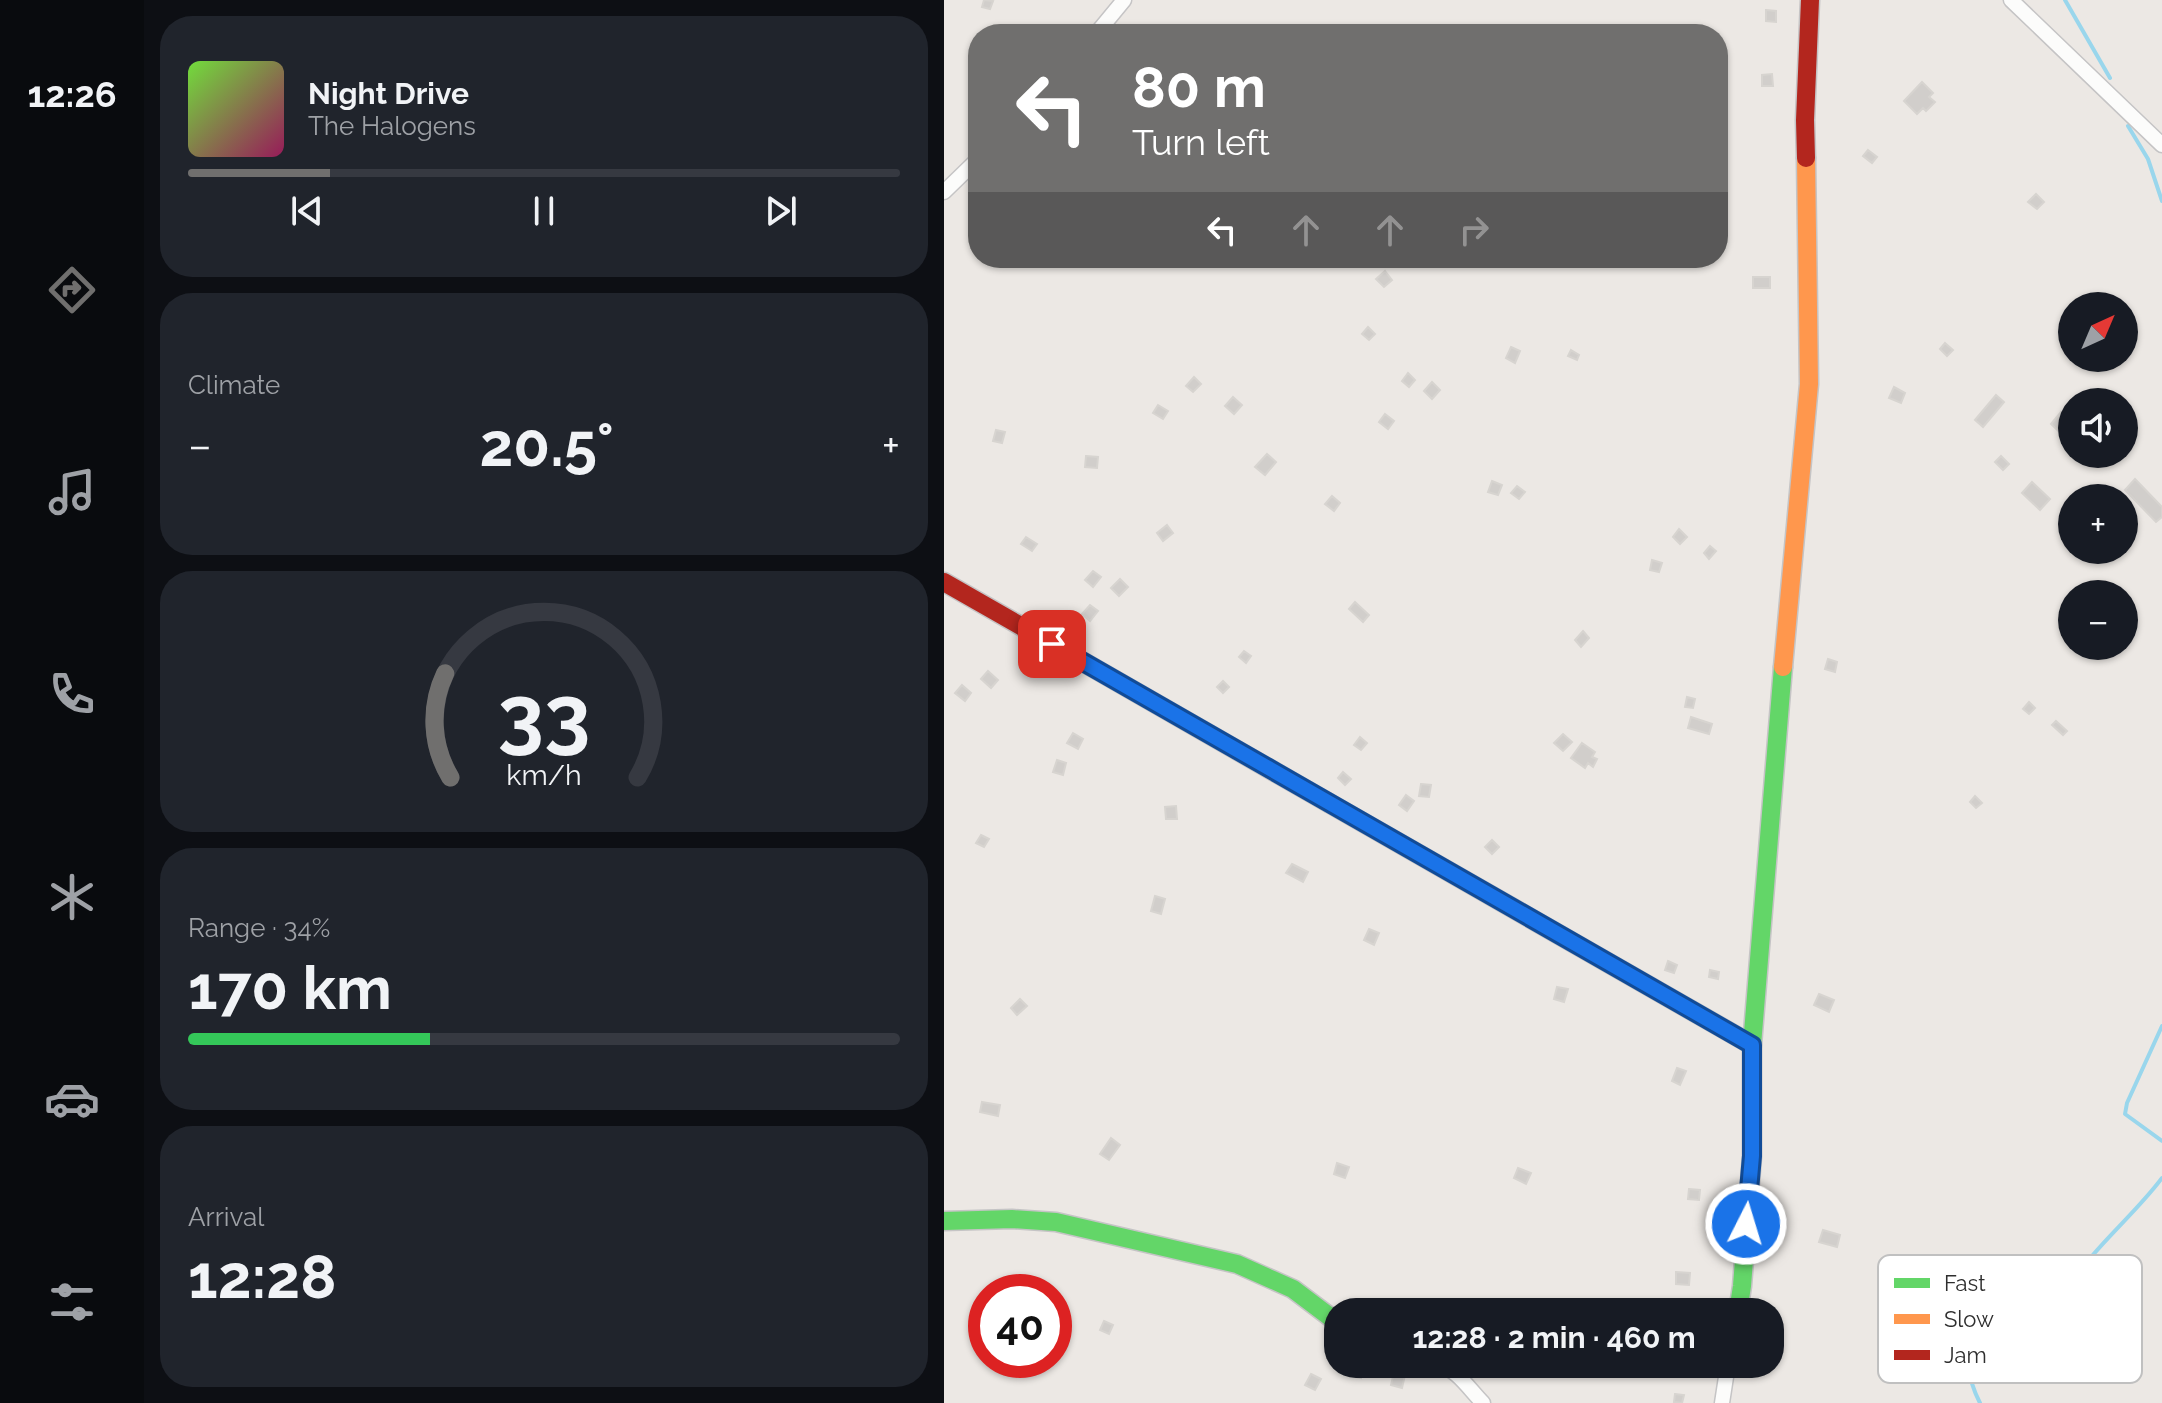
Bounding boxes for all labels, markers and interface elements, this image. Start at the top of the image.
text: 80 m [1132,54,1266,120]
icon: left [1000,56,1104,160]
text: 12:26 [27,73,117,115]
text: Night Drive [308,76,469,111]
text: The Halogens [308,111,476,141]
text: Turn left [1132,121,1270,163]
icon: previous [285,189,329,233]
icon: pause [522,189,566,233]
icon: next [759,189,803,233]
icon: left [1200,208,1244,252]
icon: ahead [1284,208,1328,252]
icon: ahead [1368,208,1412,252]
icon: right [1452,208,1496,252]
icon: directions [44,262,100,318]
north arrow [2058,292,2138,372]
map controls [2058,292,2138,660]
text: Climate [188,370,280,400]
button: sound [2058,388,2138,468]
text: 20.5° [479,410,614,480]
text: − [188,420,212,471]
text: + [882,420,900,471]
icon: music [44,464,100,520]
button: + [2058,484,2138,564]
button: − [2058,580,2138,660]
pin [1018,610,1086,678]
icon: arrive [1030,622,1074,666]
text: 33 [498,665,590,762]
icon: phone [44,666,100,722]
text: km/h [506,758,582,792]
icon: climate [44,869,100,925]
text: Range · 34% [188,913,330,943]
text: 170 km [188,953,392,1023]
icon: car [44,1071,100,1127]
position arrow [1704,1182,1788,1266]
text: Arrival [188,1202,264,1232]
text: 12:28 [188,1242,336,1312]
legend [1878,1255,2142,1383]
text: Fast [1944,1270,1986,1296]
icon: filters [44,1274,100,1330]
speed limit sign: 40 [968,1274,1072,1378]
text: Slow [1944,1306,1994,1332]
text: 12:28 · 2 min · 460 m [1412,1320,1696,1355]
text: Jam [1944,1342,1987,1368]

